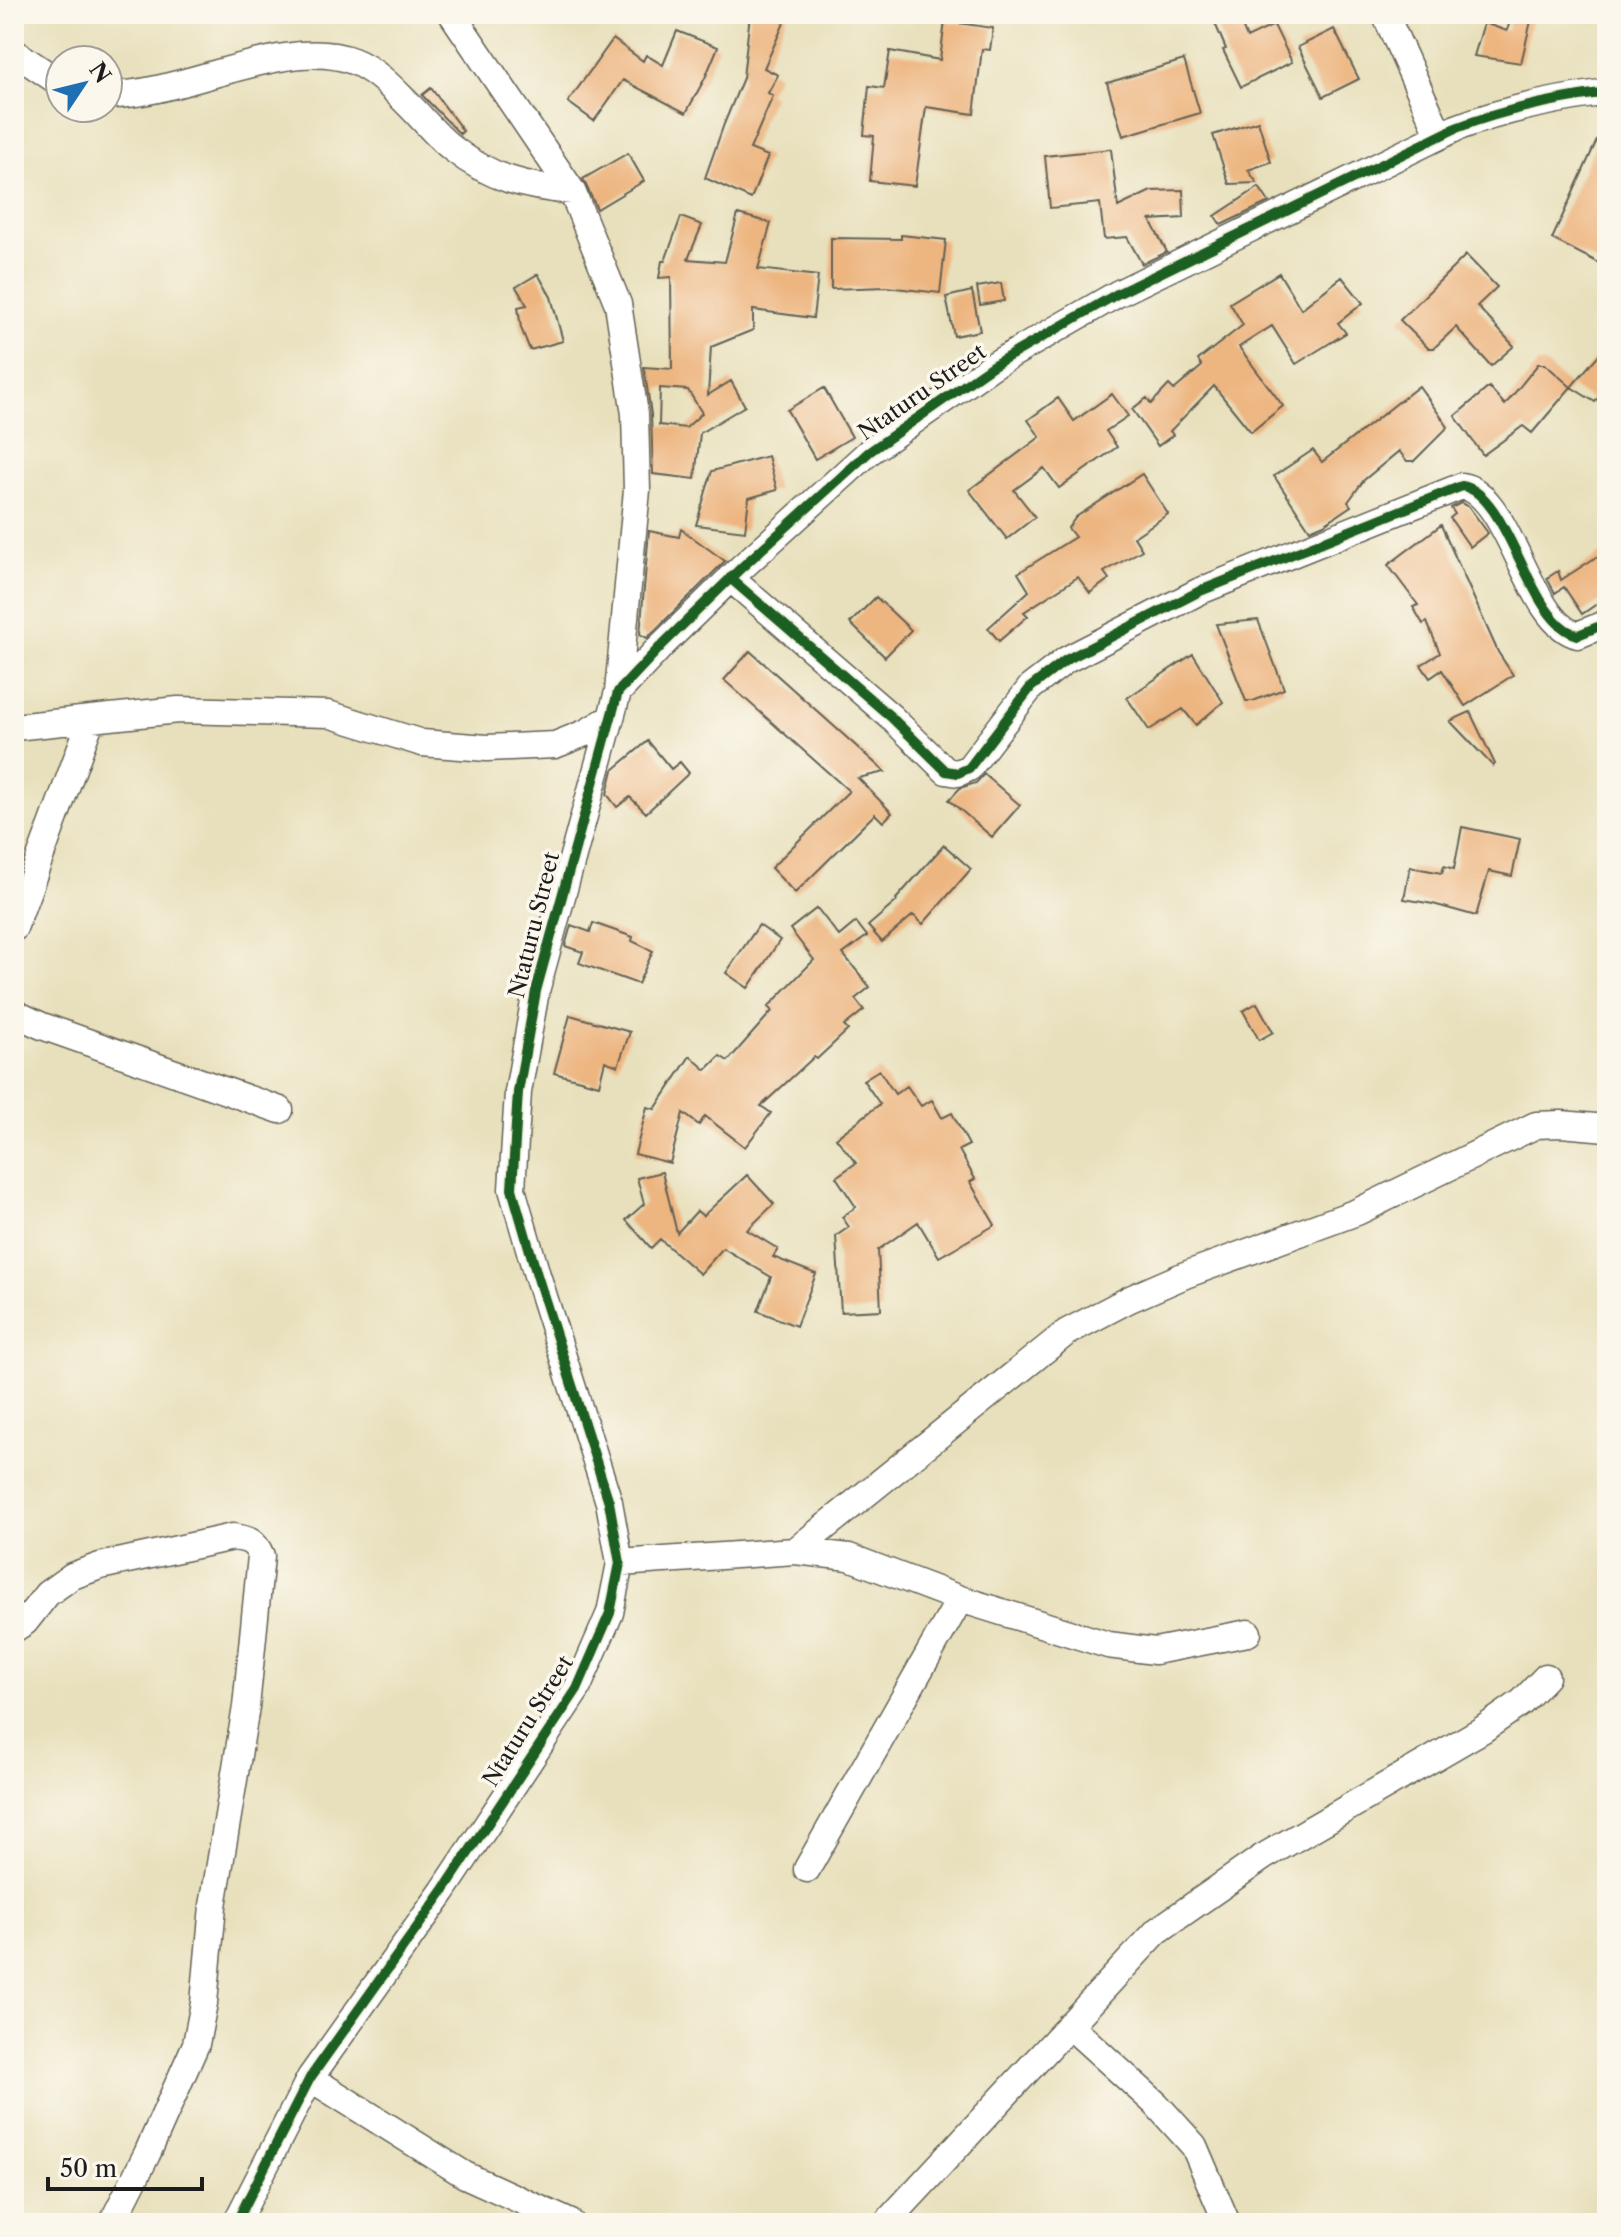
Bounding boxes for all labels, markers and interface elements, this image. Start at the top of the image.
north arrow [44,44,124,124]
text: N [83,57,117,88]
street label: Ntaturu Street [853,338,991,446]
street label: Ntaturu Street [503,849,565,1001]
street label: Ntaturu Street [477,1650,579,1792]
scale bar [48,2141,202,2191]
text: 50 m [60,2154,117,2183]

